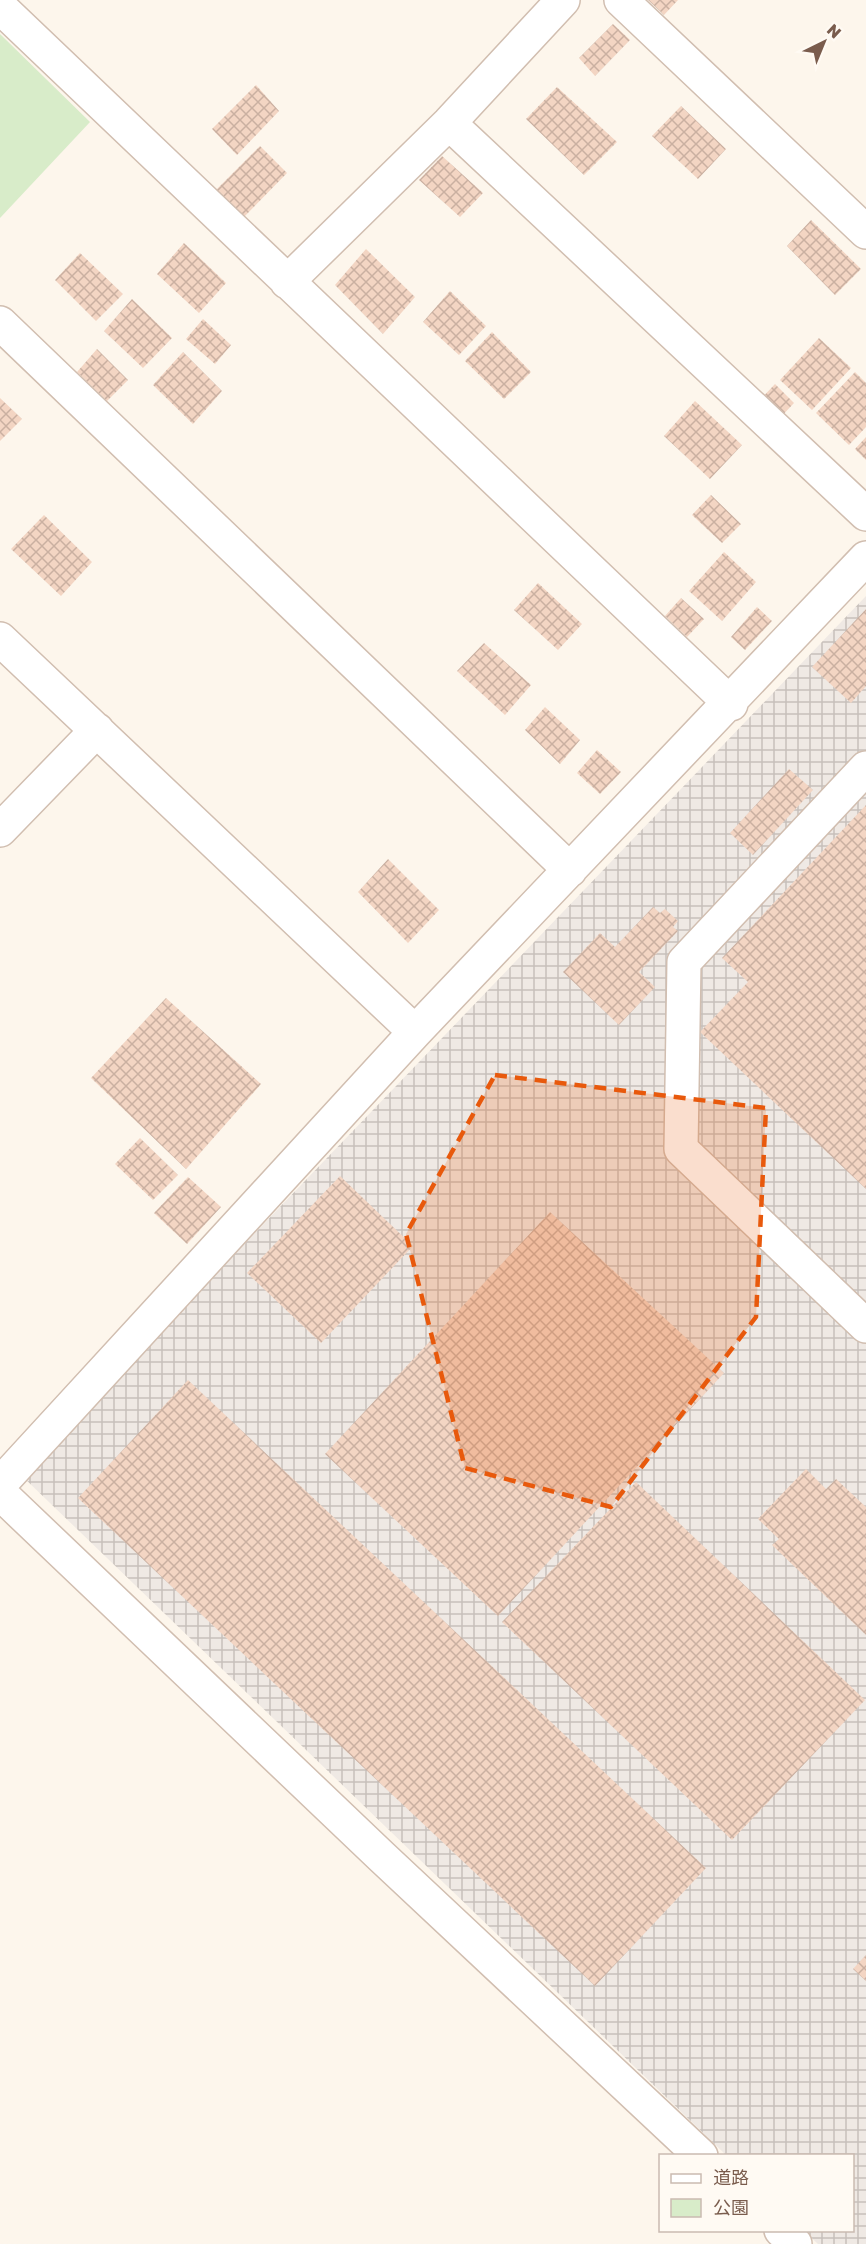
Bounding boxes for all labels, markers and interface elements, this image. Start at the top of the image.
north arrow [794,12,854,72]
text: N [823,20,846,42]
legend [659,2154,854,2232]
text: 道路 [713,2166,749,2188]
text: 公園 [713,2196,749,2218]

